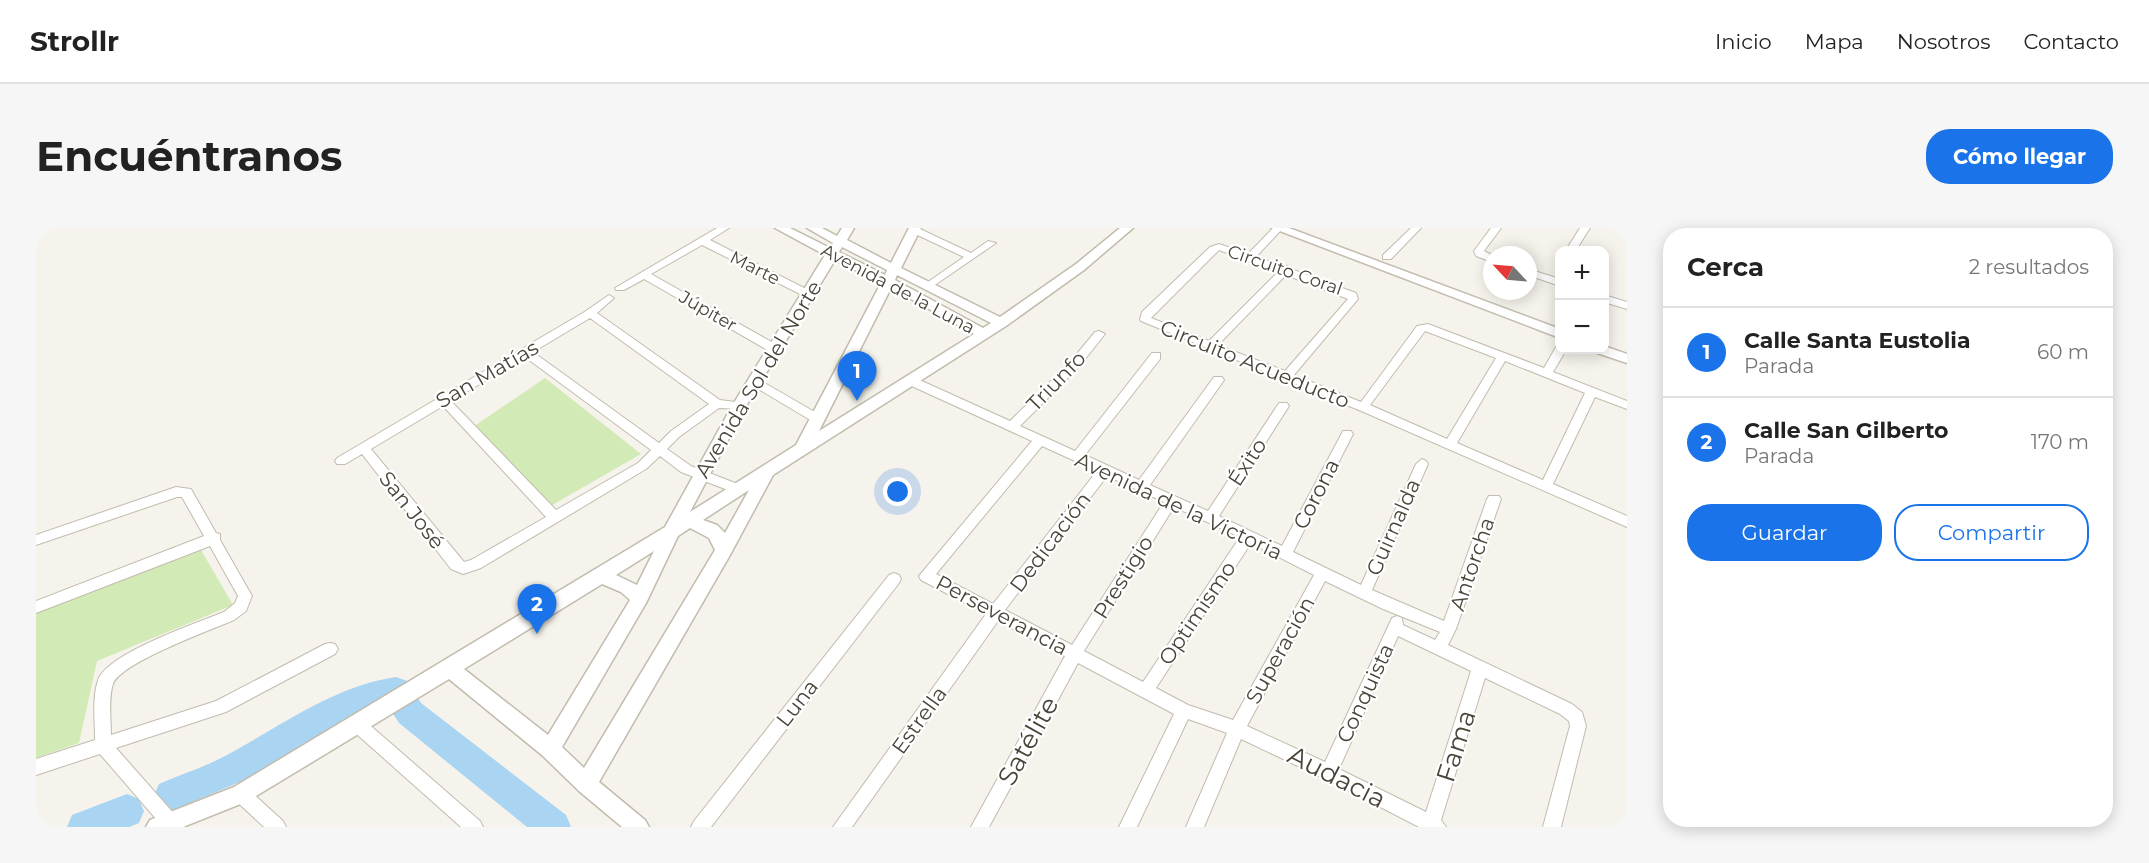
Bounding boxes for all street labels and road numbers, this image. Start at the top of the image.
street label: Avenida de la Luna [817,239,979,339]
street label: Circuito Coral [1225,240,1345,300]
street label: Marte [726,246,784,290]
street label: Avenida Sol del Norte [689,276,827,482]
street label: Júpiter [674,285,741,336]
street label: Circuito Acueducto [1157,315,1353,413]
street label: San Matías [431,335,543,413]
street label: Triunfo [1021,346,1091,416]
street label: Éxito [1222,434,1272,490]
street label: Avenida de la Victoria [1071,447,1287,565]
street label: Corona [1288,455,1344,533]
street label: San José [374,466,450,554]
street label: Guirnalda [1361,475,1425,579]
street label: Dedicación [1004,487,1096,597]
street label: Antorcha [1444,514,1500,614]
street label: Prestigio [1088,531,1158,623]
street label: Optimismo [1153,556,1241,670]
street label: Perseverancia [932,570,1072,660]
street label: Superación [1240,592,1320,708]
street label: Conquista [1331,639,1399,747]
street label: Luna [771,674,823,732]
street label: Estrella [886,681,952,759]
street label: Satélite [991,691,1065,791]
street label: Fama [1429,706,1483,786]
street label: Audacia [1283,739,1391,815]

